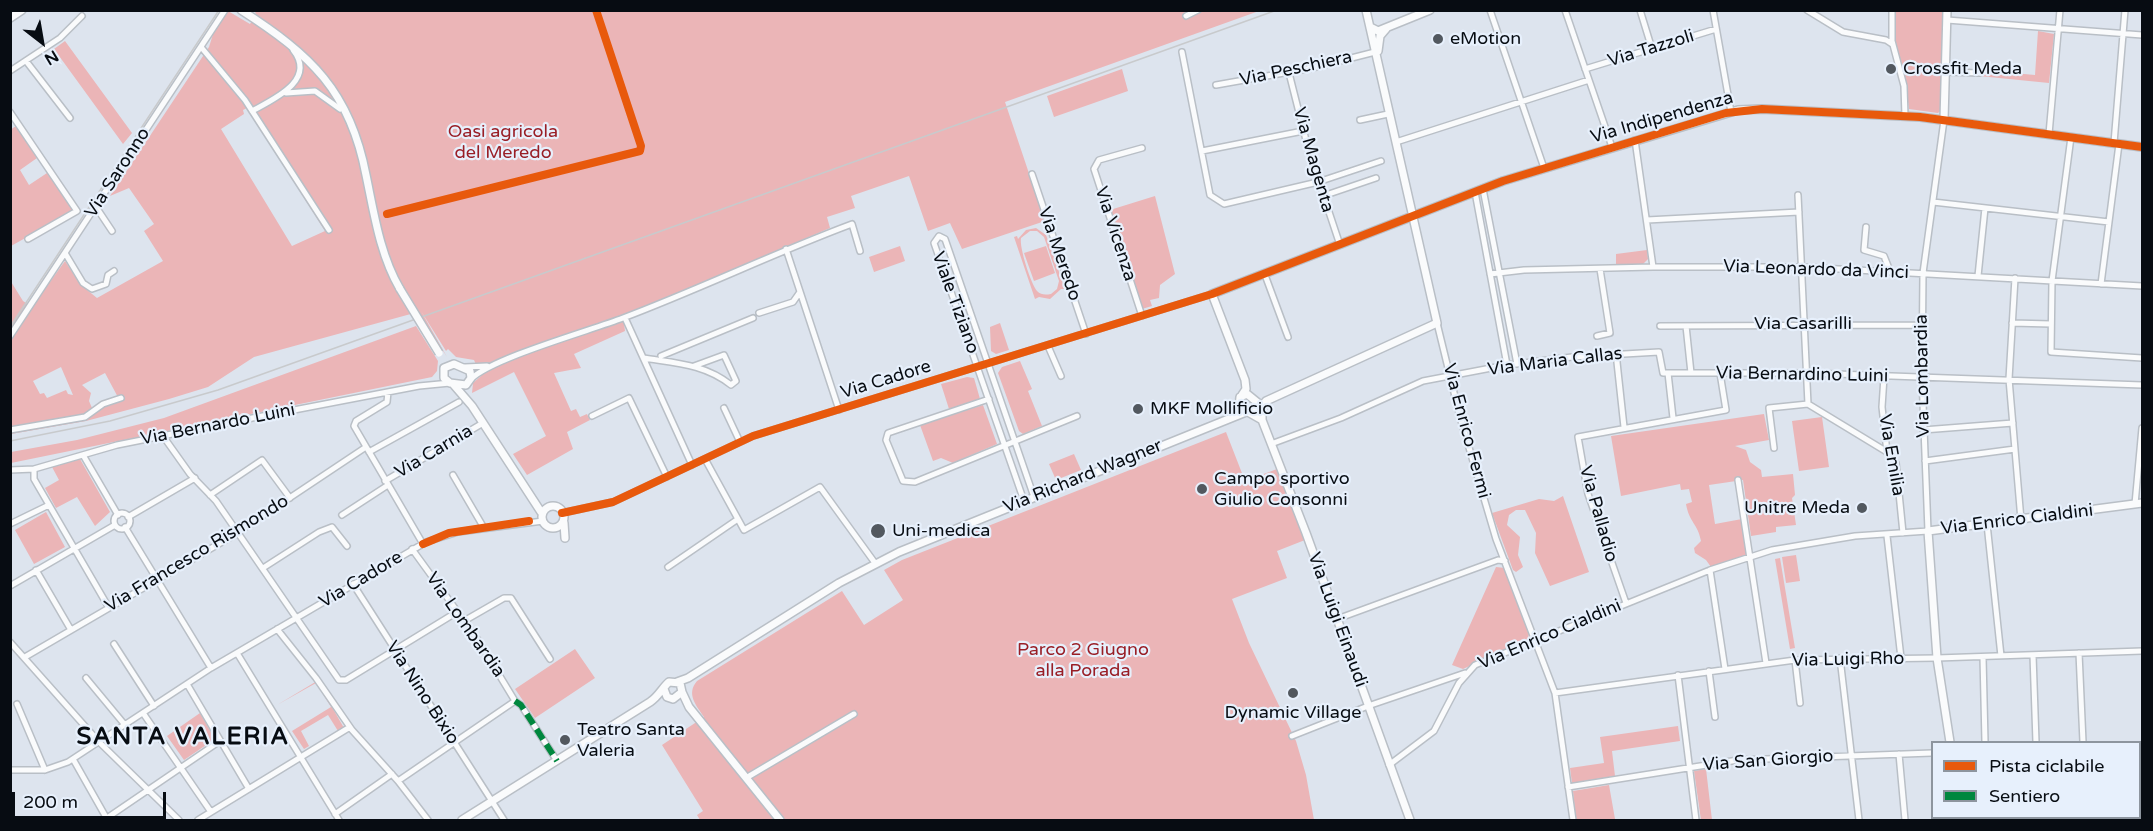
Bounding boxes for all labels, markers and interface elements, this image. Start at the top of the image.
north arrow [12,12,72,72]
street label: Via Tazzoli [1605,26,1697,72]
place label: eMotion [1450,28,1521,50]
marker: eMotion [1431,32,1445,46]
text: N [41,46,62,69]
street label: Via Peschiera [1238,47,1354,91]
place label: Crossfit Meda [1903,58,2022,80]
marker: Crossfit Meda [1884,62,1898,76]
street label: Via Indipendenza [1588,87,1736,149]
street label: Via Magenta [1288,105,1338,215]
park label: Oasi agricola del Meredo [448,121,558,164]
street label: Via Saronno [81,124,155,222]
street label: Via Vicenza [1090,184,1140,284]
street label: Via Meredo [1033,204,1085,304]
street label: Viale Tiziano [927,249,983,357]
street label: Via Leonardo da Vinci [1723,256,1909,284]
street label: Via Casarilli [1754,313,1852,335]
street label: Via Lombardia [1911,314,1935,438]
street label: Via Maria Callas [1486,343,1624,381]
street label: Via Cadore [838,356,934,404]
street label: Via Enrico Fermi [1438,361,1494,501]
street label: Via Bernardino Luini [1716,363,1888,387]
place label: MKF Mollificio [1150,398,1273,420]
street label: Via Bernardo Luini [139,399,297,451]
marker: MKF Mollificio [1131,402,1145,416]
street label: Via Emilia [1873,412,1909,498]
street label: Via Carnia [391,420,477,484]
street label: Via Richard Wagner [1001,435,1165,519]
street label: Via Palladio [1574,463,1622,565]
place label: Campo sportivo Giulio Consonni [1214,468,1350,510]
marker: Campo sportivo Giulio Consonni [1195,482,1209,496]
street label: Via Francesco Rismondo [101,491,293,617]
place label: Unitre Meda [1744,497,1850,519]
street label: Via Enrico Cialdini [1940,500,2094,540]
marker: Unitre Meda [1855,501,1869,515]
place label: Uni-medica [892,520,990,542]
marker: Uni-medica [869,522,887,540]
street label: Via Cadore [315,547,407,613]
street label: Via Luigi Einaudi [1303,550,1371,690]
street label: Via Lombardia [421,568,509,682]
street label: Via Enrico Cialdini [1475,595,1625,675]
street label: Via Nino Bixio [381,637,463,749]
park label: Parco 2 Giugno alla Porada [1017,639,1149,682]
street label: Via Luigi Rho [1791,648,1905,672]
marker: Dynamic Village [1286,686,1300,700]
place label: Dynamic Village [1225,702,1361,724]
place label: Teatro Santa Valeria [577,719,685,762]
district label: SANTA VALERIA [76,724,290,752]
marker: Teatro Santa Valeria [558,733,572,747]
legend [1931,741,2141,819]
street label: Via San Giorgio [1702,746,1834,776]
text: Pista ciclabile [1989,755,2104,777]
scale bar [15,780,170,818]
text: Sentiero [1989,785,2060,807]
text: 200 m [23,791,78,813]

